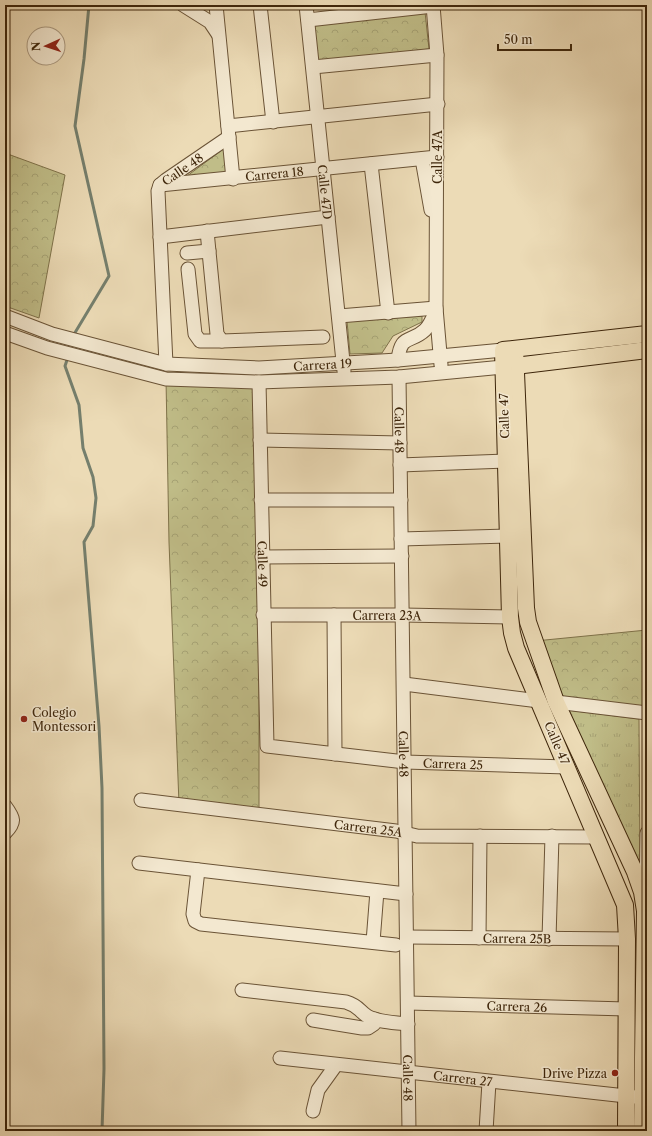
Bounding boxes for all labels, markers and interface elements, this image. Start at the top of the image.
north arrow [26,26,66,66]
scale bar [498,26,571,52]
text: 50 m [504,32,533,47]
text: N [29,41,43,52]
street label: Calle 47A [430,129,445,184]
street label: Calle 48 [159,150,206,188]
street label: Carrera 18 [244,163,304,184]
street label: Calle 47D [315,164,336,221]
street label: Carrera 19 [293,355,352,374]
street label: Calle 47 [496,393,512,439]
street label: Calle 48 [392,407,408,453]
street label: Calle 49 [255,540,271,587]
street label: Carrera 23A [352,608,423,623]
place label: Colegio Montessori [32,705,97,734]
marker: Colegio Montessori [19,714,29,724]
street label: Calle 47 [541,719,573,767]
street label: Calle 48 [396,730,412,777]
street label: Carrera 25 [423,755,483,772]
street label: Carrera 25A [333,816,405,840]
street label: Carrera 25B [483,930,551,946]
street label: Carrera 26 [486,998,547,1014]
street label: Calle 48 [400,1054,416,1101]
place label: Drive Pizza [542,1066,608,1081]
street label: Carrera 27 [432,1067,493,1089]
marker: Drive Pizza [610,1068,620,1078]

